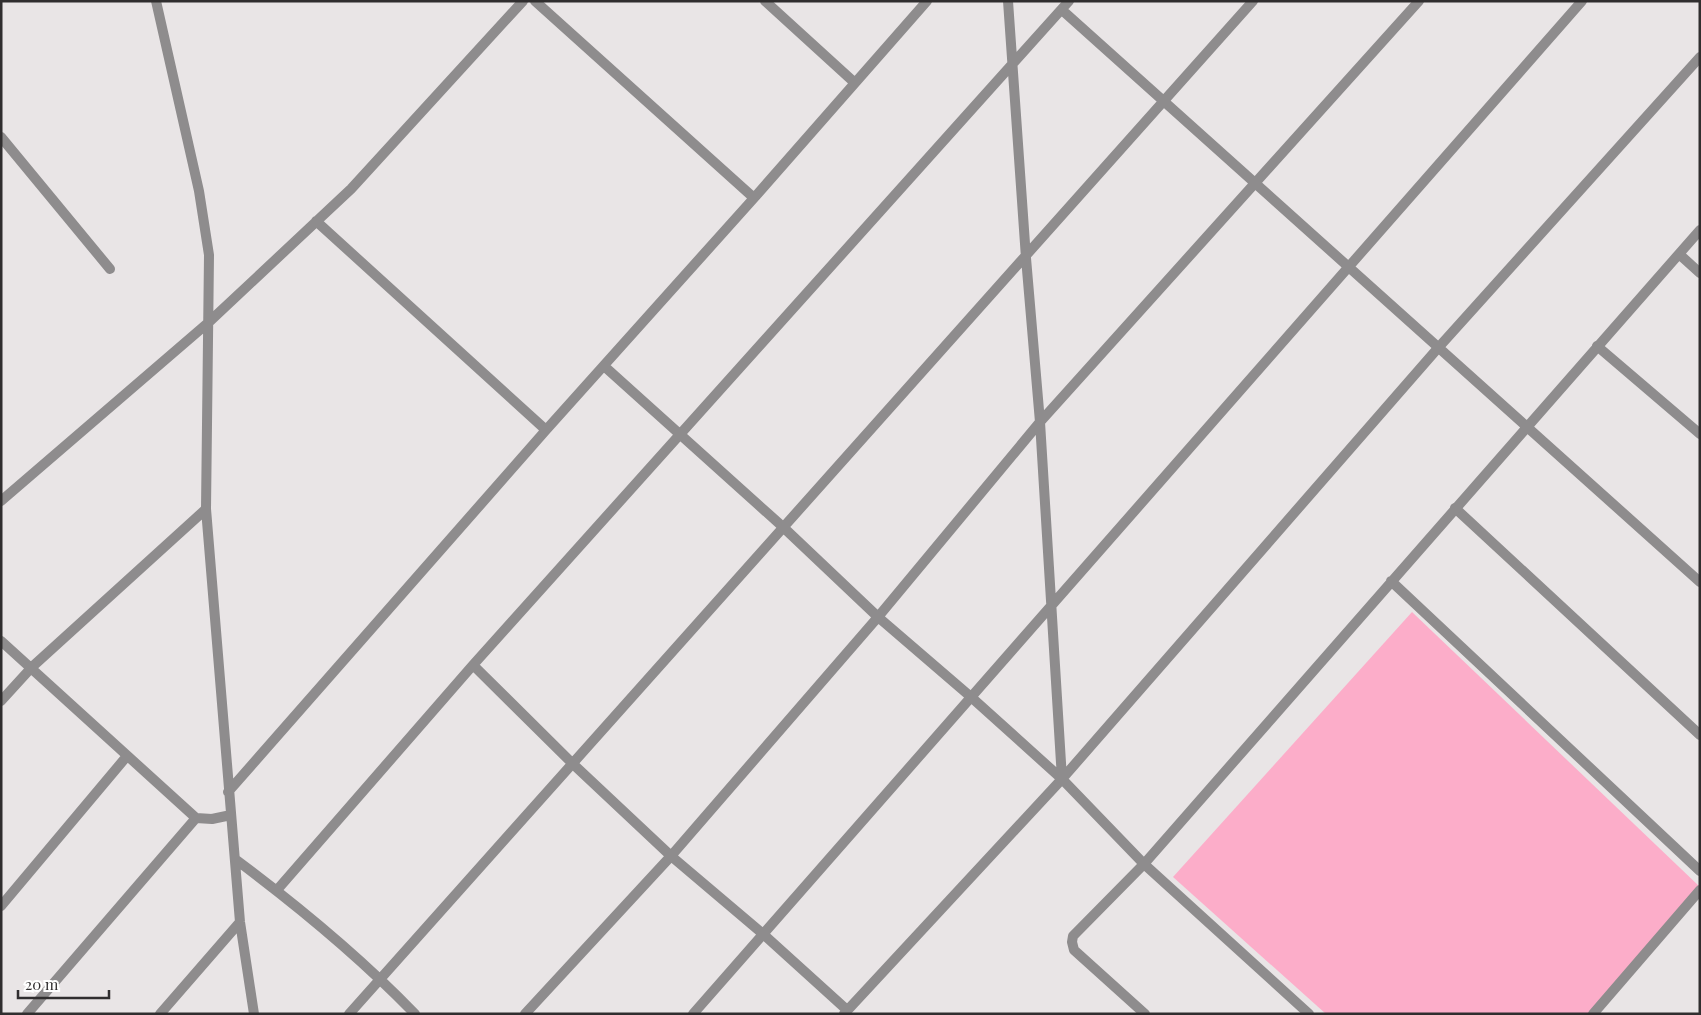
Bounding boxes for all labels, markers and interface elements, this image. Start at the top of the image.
scale bar [18,968,109,1000]
text: 20 m [25,974,59,994]

